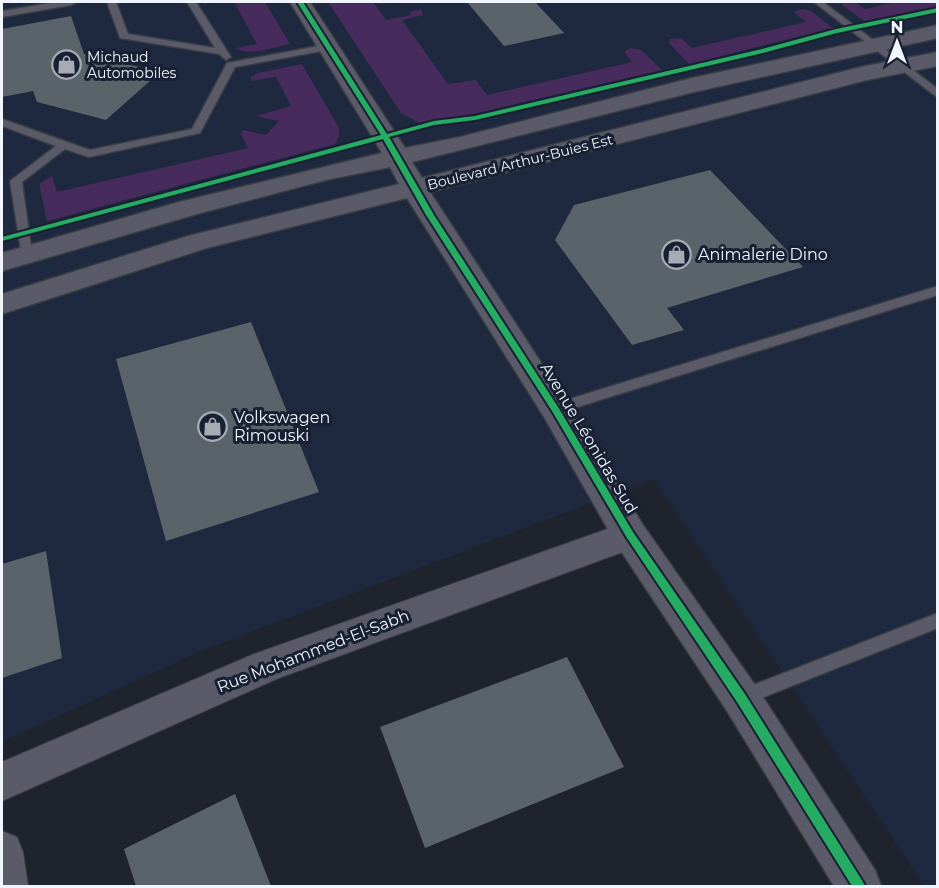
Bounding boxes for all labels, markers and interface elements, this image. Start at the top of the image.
north arrow [867,12,927,72]
text: N [891,18,903,37]
place label: Michaud Automobiles [87,48,177,82]
shop icon: Michaud Automobiles [50,49,82,81]
street label: Boulevard Arthur-Buies Est [425,130,615,194]
shop icon: Animalerie Dino [661,238,693,270]
place label: Animalerie Dino [698,245,828,264]
street label: Avenue Léonidas Sud [536,359,642,517]
place label: Volkswagen Rimouski [234,408,330,445]
shop icon: Volkswagen Rimouski [197,410,229,442]
street label: Rue Mohammed-El-Sabh [214,606,412,696]

